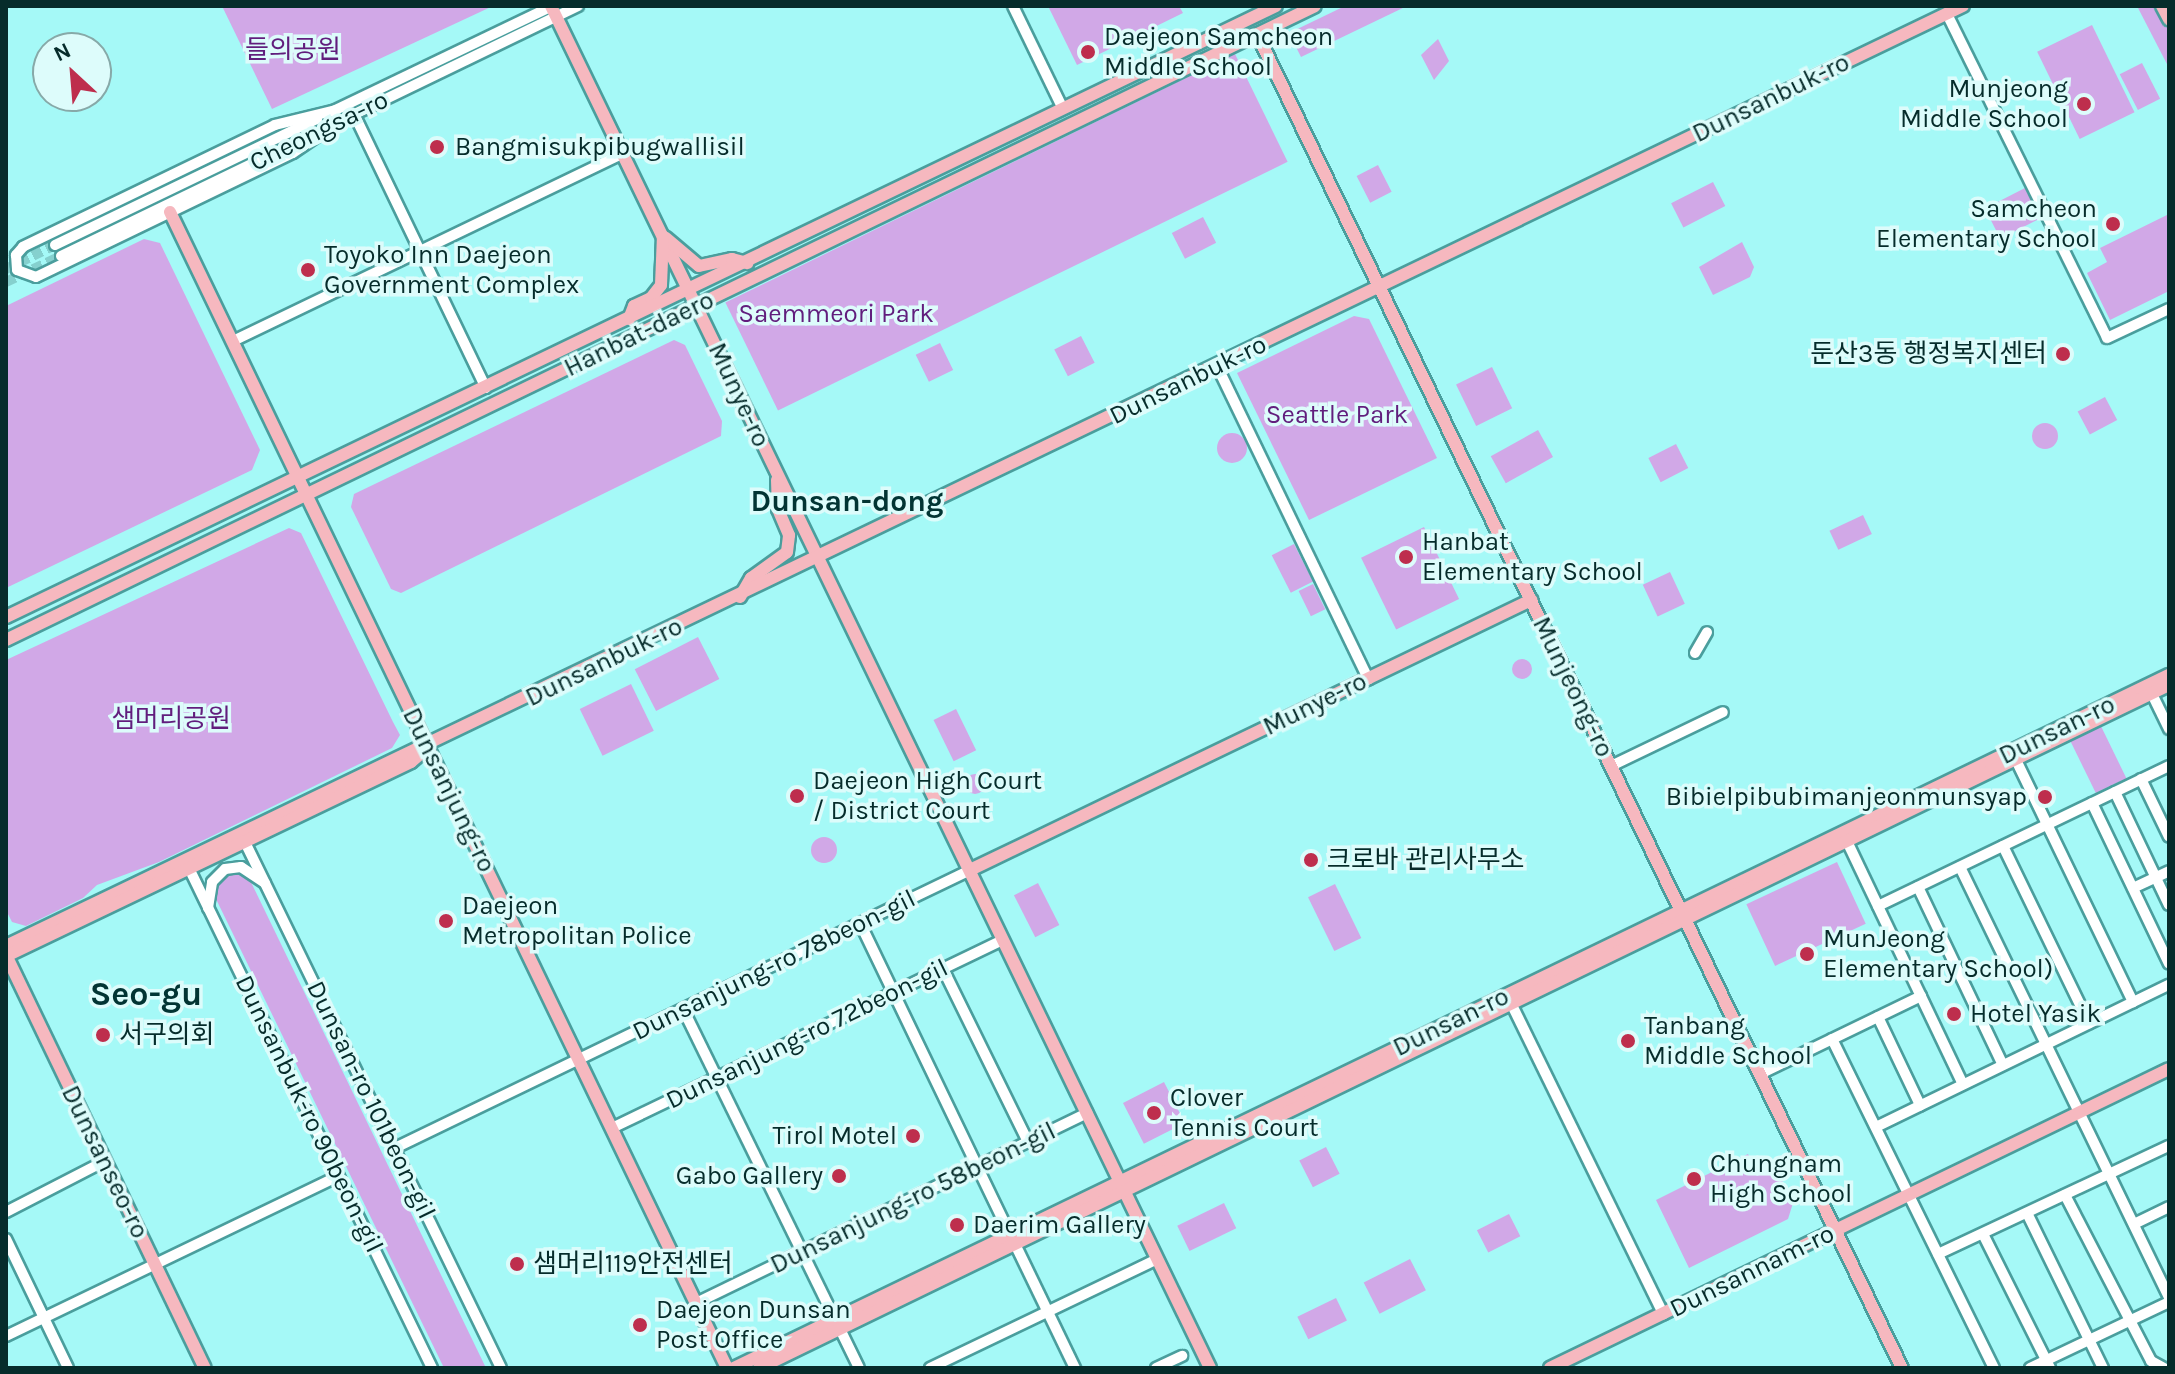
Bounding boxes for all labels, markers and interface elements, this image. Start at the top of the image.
place label: Daejeon Samcheon Middle School [1104,21,1333,82]
north arrow [32,32,112,112]
park label: 들의공원 [245,34,341,66]
text: N [50,37,75,67]
marker: Daejeon Samcheon Middle School [1079,43,1097,61]
street label: Dunsanbuk-ro [1687,47,1855,149]
place label: Munjeong Middle School [1900,73,2068,134]
street label: Cheongsa-ro [245,84,393,178]
marker: Munjeong Middle School [2075,95,2093,113]
place label: Bangmisukpibugwallisil [455,131,745,163]
marker: Bangmisukpibugwallisil [426,136,448,158]
place label: Samcheon Elementary School [1876,193,2097,254]
marker: Samcheon Elementary School [2104,215,2122,233]
place label: Toyoko Inn Daejeon Government Complex [324,239,579,300]
marker: Toyoko Inn Daejeon Government Complex [299,261,317,279]
street label: Hanbat-daero [559,284,719,384]
park label: Saemmeori Park [738,298,934,330]
street label: Dunsanbuk-ro [1104,329,1272,431]
street label: Munye-ro [701,338,777,452]
place label: 둔산3동 행정복지센터 [1810,338,2047,370]
marker: 둔산3동 행정복지센터 [2054,345,2072,363]
park label: Seattle Park [1266,399,1408,431]
district label: Dunsan-dong [751,483,943,519]
place label: Hanbat Elementary School [1422,526,1643,588]
marker: Hanbat Elementary School [1397,548,1415,566]
street label: Dunsanbuk-ro [520,611,688,713]
street label: Munjeong-ro [1526,612,1620,762]
street label: Munye-ro [1258,666,1372,742]
street label: Dunsan-ro [1994,689,2120,771]
park label: 샘머리공원 [111,703,231,735]
street label: Dunsanjung-ro [396,703,502,877]
place label: Daejeon High Court / District Court [813,765,1042,826]
place label: Bibielpibubimanjeonmunsyap [1666,781,2027,813]
marker: Bibielpibubimanjeonmunsyap [2034,786,2056,808]
marker: Daejeon High Court / District Court [788,787,806,805]
place label: 크로바 관리사무소 [1327,844,1525,876]
marker: 크로바 관리사무소 [1302,851,1320,869]
street label: Dunsanjung-ro 78beon-gil [627,883,921,1047]
place label: Daejeon Metropolitan Police [462,890,692,952]
marker: Daejeon Metropolitan Police [437,912,455,930]
place label: MunJeong Elementary School) [1823,923,2053,984]
marker: MunJeong Elementary School) [1798,945,1816,963]
street label: Dunsanjung-ro 72beon-gil [661,952,953,1116]
street label: Dunsanbuk-ro 90beon-gil [228,970,390,1258]
district label: Seo-gu [90,975,202,1015]
street label: Dunsan-ro 101beon-gil [300,976,442,1224]
street label: Dunsan-ro [1388,981,1514,1063]
place label: Hotel Yasik [1970,998,2101,1030]
marker: Hotel Yasik [1945,1005,1963,1023]
place label: Tanbang Middle School [1644,1010,1812,1072]
place label: 서구의회 [119,1019,215,1051]
marker: 서구의회 [94,1026,112,1044]
marker: Tanbang Middle School [1619,1032,1637,1050]
street label: Dunsanseo-ro [55,1080,155,1244]
place label: Clover Tennis Court [1170,1082,1318,1144]
marker: Clover Tennis Court [1145,1104,1163,1122]
street label: Dunsanjung-ro 58beon-gil [765,1115,1061,1281]
place label: Tirol Motel [773,1120,897,1152]
marker: Tirol Motel [904,1127,922,1145]
place label: Chungnam High School [1710,1148,1852,1210]
place label: Gabo Gallery [676,1160,823,1192]
marker: Gabo Gallery [830,1167,848,1185]
marker: Chungnam High School [1685,1170,1703,1188]
place label: Daerim Gallery [973,1209,1146,1241]
marker: Daerim Gallery [948,1216,966,1234]
street label: Dunsannam-ro [1665,1218,1839,1324]
place label: 샘머리119안전센터 [533,1248,733,1280]
marker: 샘머리119안전센터 [508,1255,526,1273]
place label: Daejeon Dunsan Post Office [656,1294,851,1356]
marker: Daejeon Dunsan Post Office [631,1316,649,1334]

